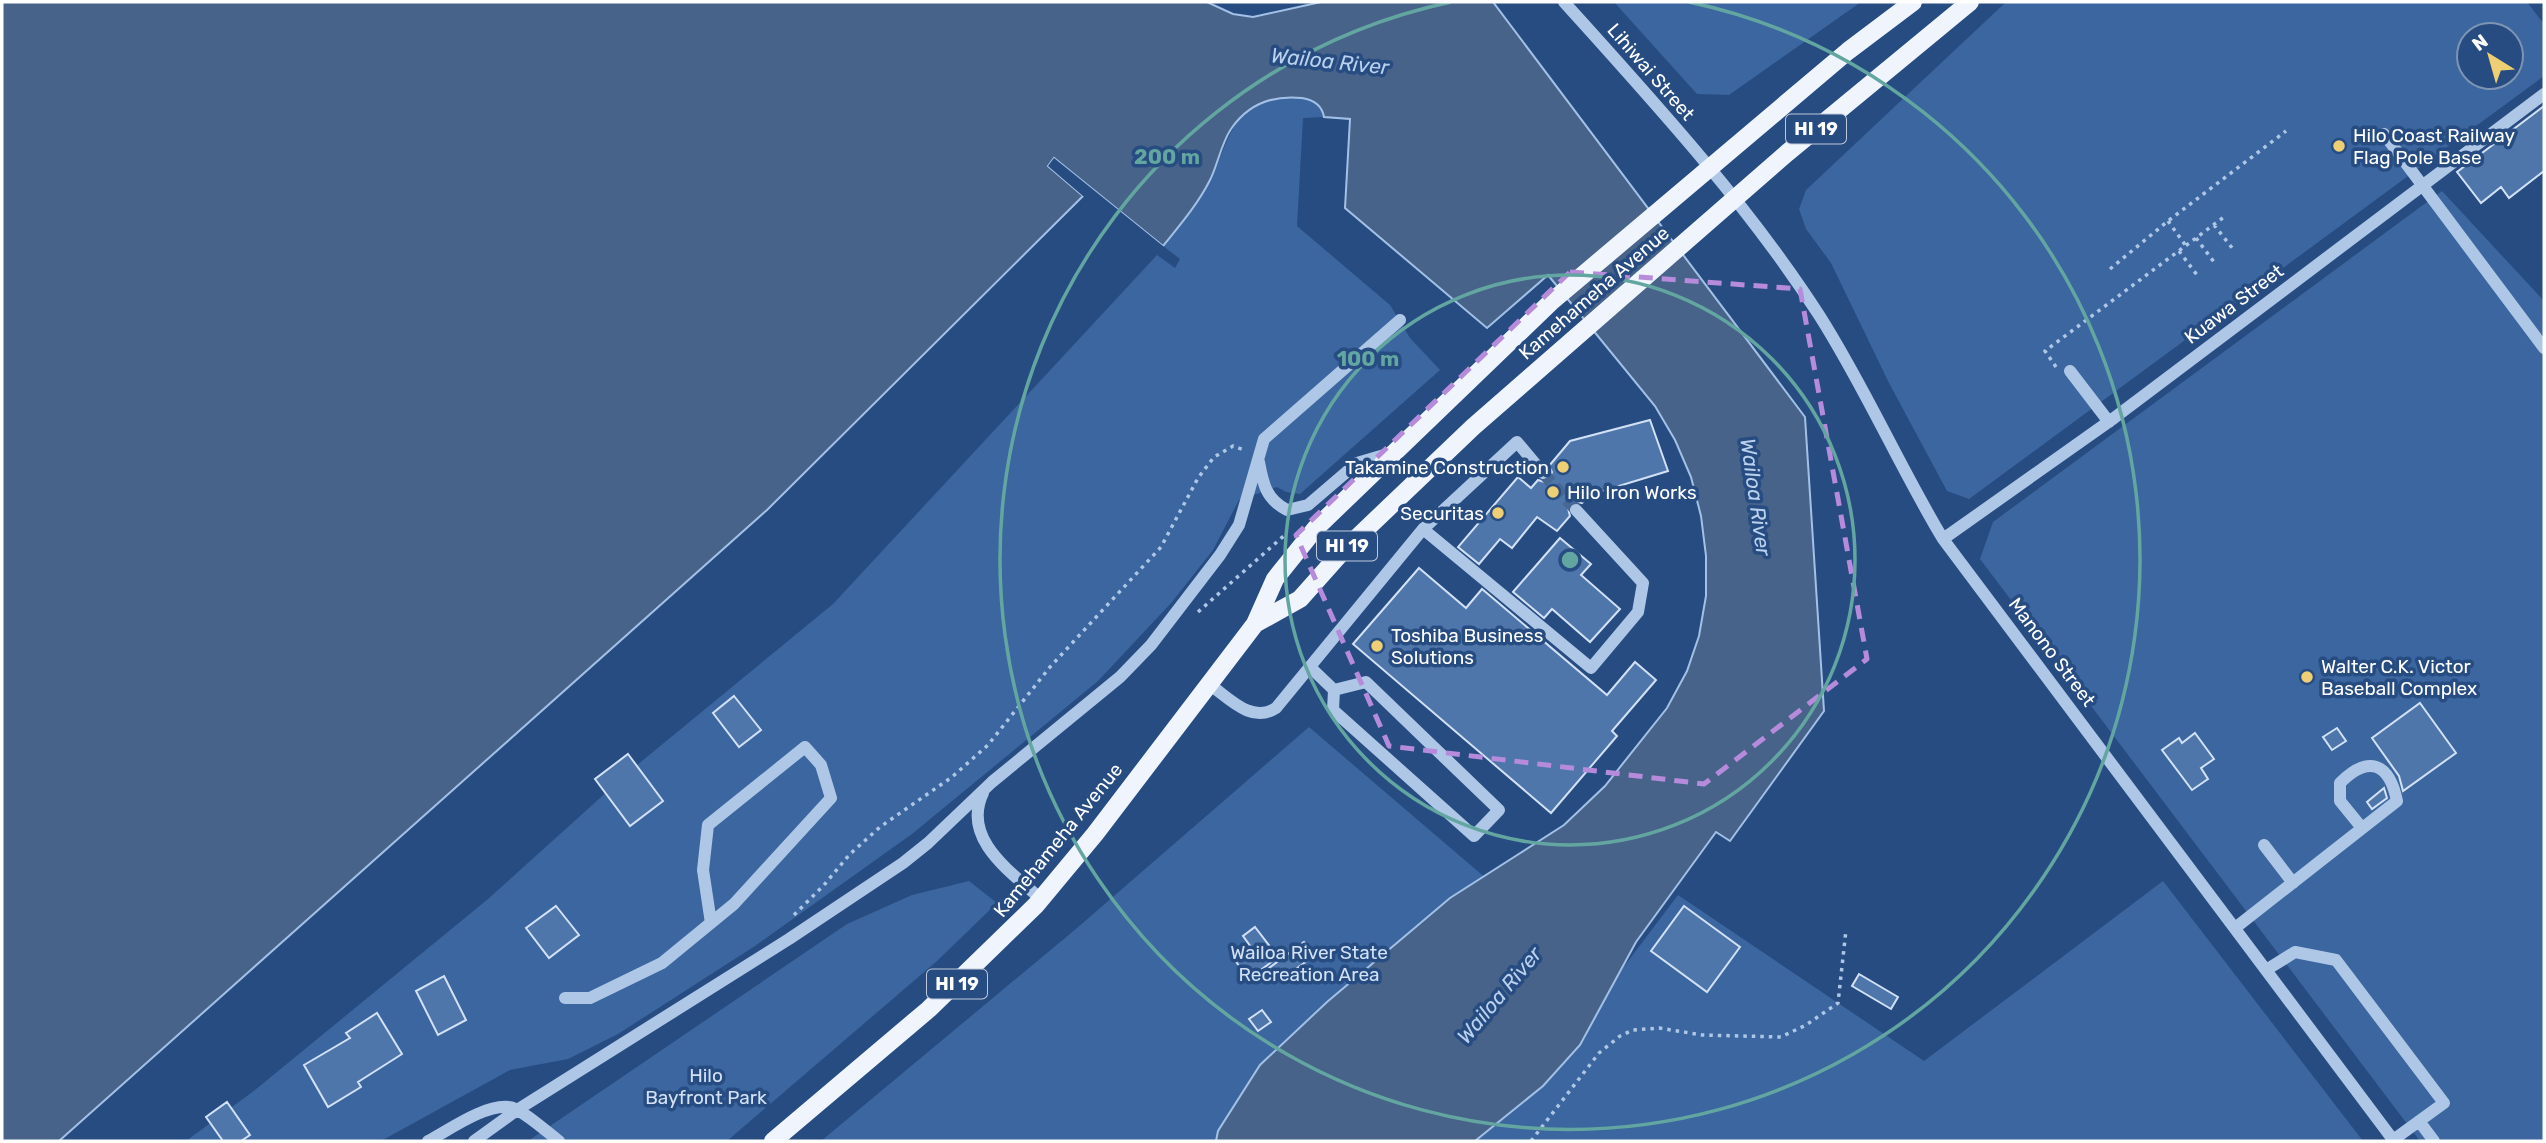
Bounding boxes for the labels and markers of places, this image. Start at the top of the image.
place label: Hilo Coast Railway Flag Pole Base [2353,124,2515,169]
marker: Hilo Coast Railway Flag Pole Base [2331,138,2347,154]
place label: Takamine Construction [1345,456,1549,479]
marker: Takamine Construction [1555,459,1571,475]
place label: Hilo Iron Works [1567,481,1697,504]
marker: Hilo Iron Works [1545,484,1561,500]
place label: Securitas [1400,502,1484,525]
marker: Securitas [1490,505,1506,521]
centre of rings [1558,548,1582,572]
place label: Toshiba Business Solutions [1391,624,1543,669]
marker: Toshiba Business Solutions [1369,638,1385,654]
place label: Walter C.K. Victor Baseball Complex [2321,655,2477,700]
marker: Walter C.K. Victor Baseball Complex [2299,669,2315,685]

